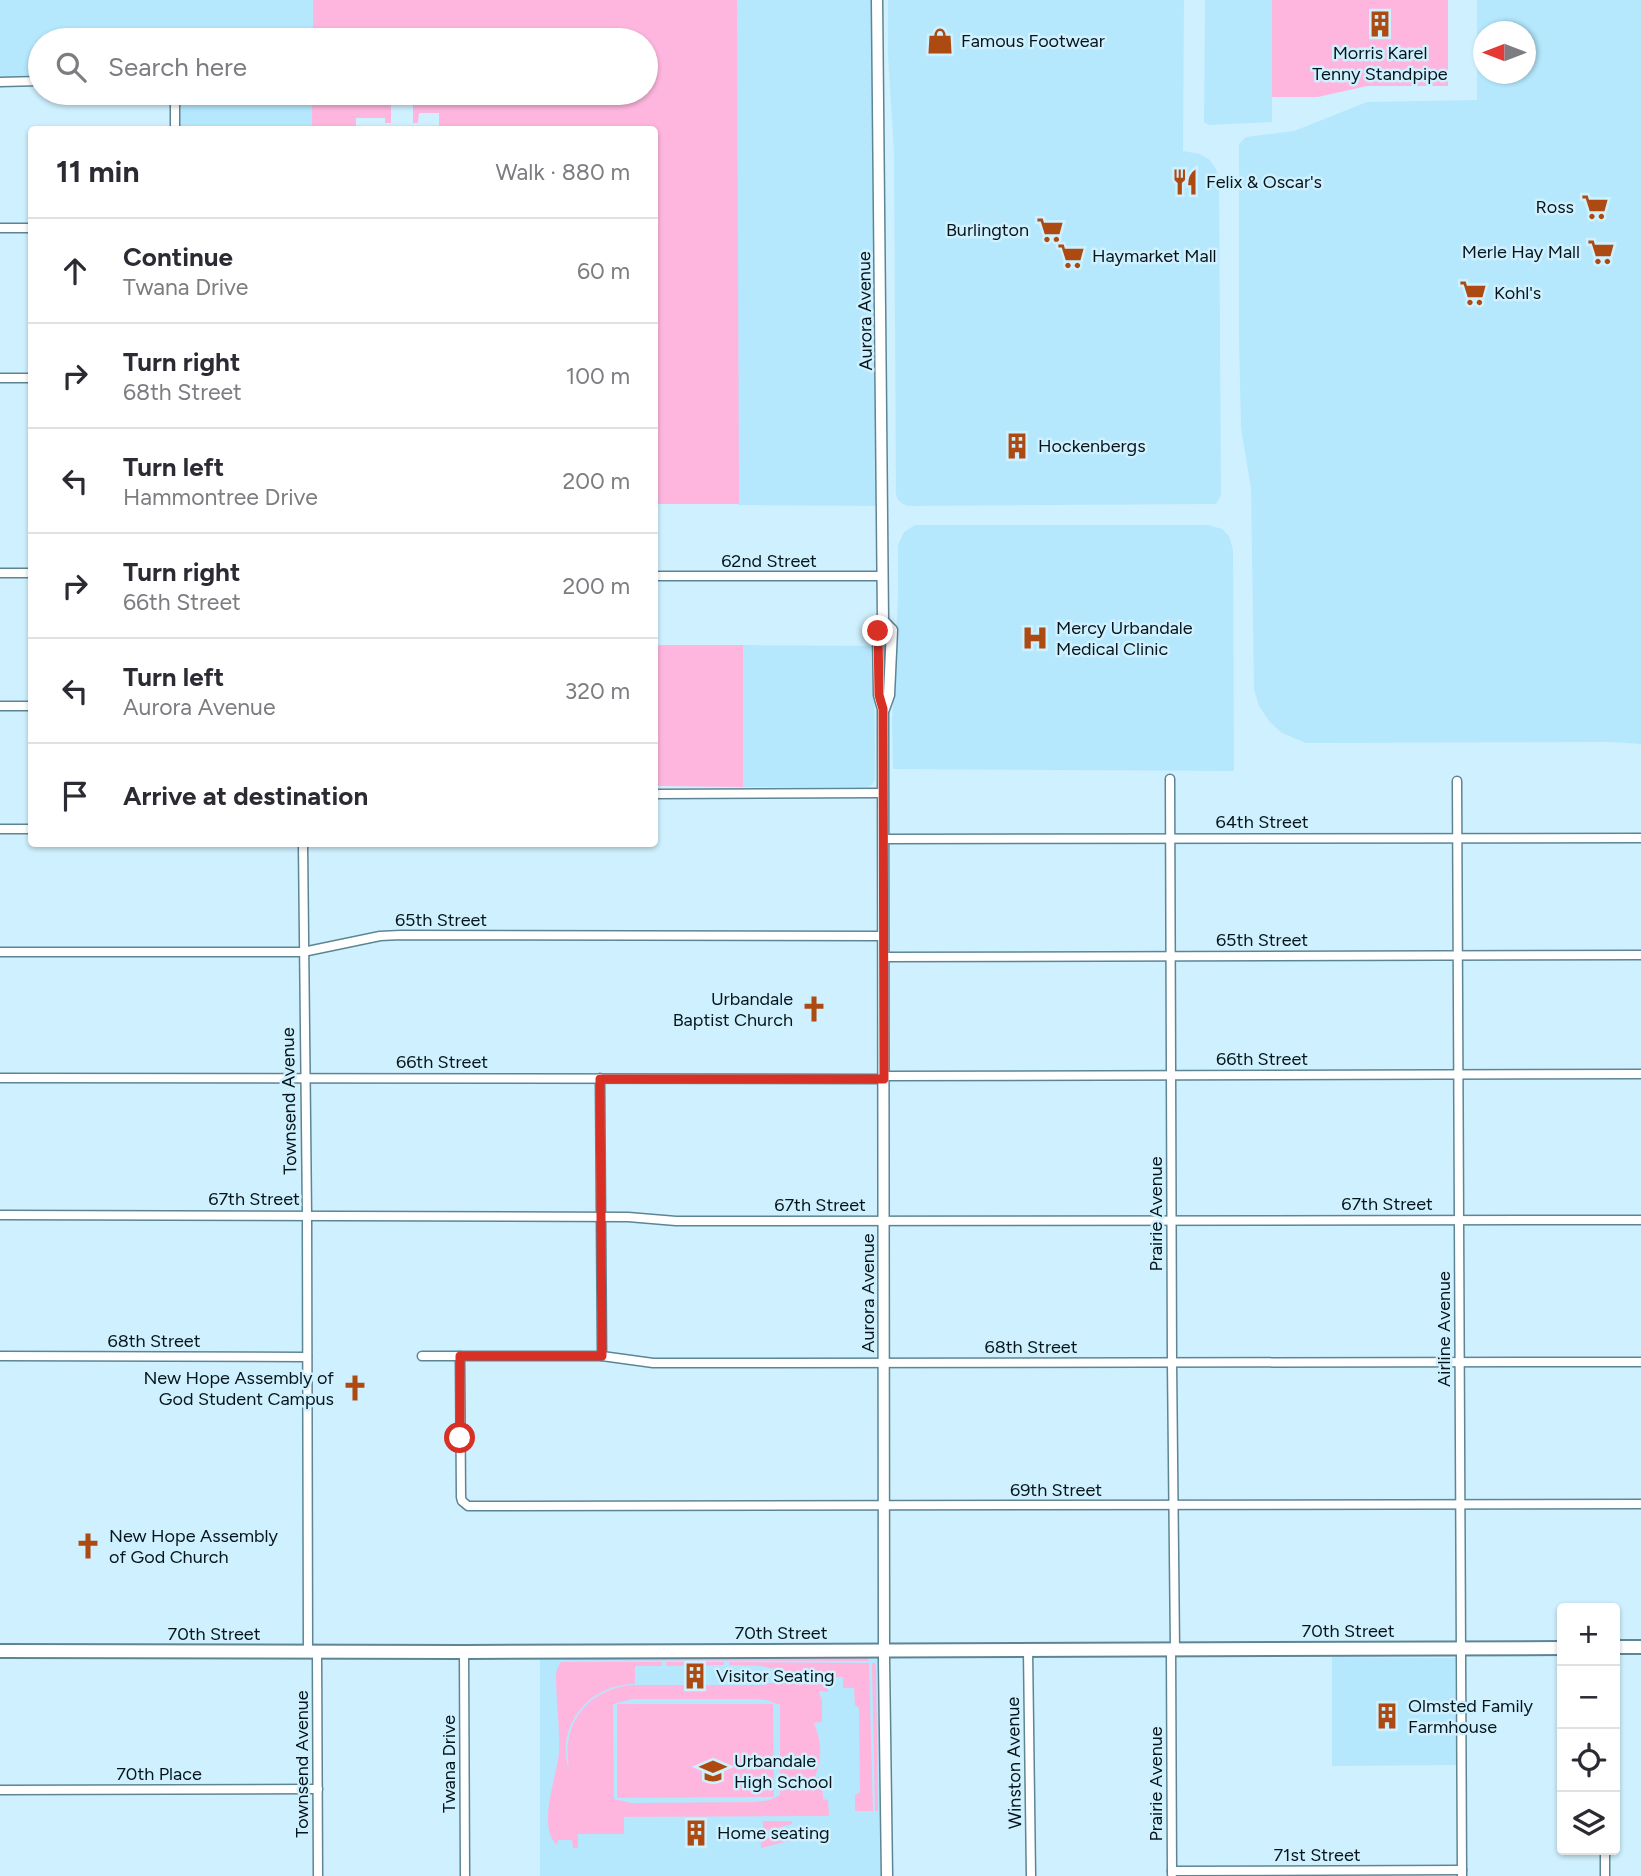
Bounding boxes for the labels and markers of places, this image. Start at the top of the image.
building icon: Morris Karel Tenny Standpipe [1365,9,1395,39]
shop icon: Famous Footwear [925,26,955,56]
place label: Famous Footwear [961,30,1105,52]
place label: Morris Karel Tenny Standpipe [1312,42,1448,85]
restaurant icon: Felix & Oscar's [1170,167,1200,197]
place label: Felix & Oscar's [1206,171,1322,193]
supermarket icon: Ross [1580,192,1610,222]
place label: Ross [1536,196,1574,218]
supermarket icon: Burlington [1035,215,1065,245]
place label: Burlington [946,219,1029,241]
supermarket icon: Merle Hay Mall [1586,237,1616,267]
supermarket icon: Haymarket Mall [1056,241,1086,271]
place label: Merle Hay Mall [1462,241,1580,263]
place label: Haymarket Mall [1092,245,1217,267]
supermarket icon: Kohl's [1458,278,1488,308]
place label: Kohl's [1494,282,1541,304]
building icon: Hockenbergs [1002,431,1032,461]
place label: Hockenbergs [1038,435,1146,457]
place label: Mercy Urbandale Medical Clinic [1056,617,1193,660]
hospital icon: Mercy Urbandale Medical Clinic [1020,623,1050,653]
place label: Urbandale Baptist Church [673,988,793,1031]
church icon: Urbandale Baptist Church [799,994,829,1024]
place label: New Hope Assembly of God Student Campus [143,1367,334,1410]
church icon: New Hope Assembly of God Student Campus [340,1373,370,1403]
place label: New Hope Assembly of God Church [109,1525,279,1568]
church icon: New Hope Assembly of God Church [73,1531,103,1561]
building icon: Visitor Seating [680,1661,710,1691]
place label: Visitor Seating [716,1665,835,1687]
place label: Olmsted Family Farmhouse [1408,1695,1534,1738]
building icon: Olmsted Family Farmhouse [1372,1701,1402,1731]
place label: Urbandale High School [734,1750,832,1793]
school or university icon: Urbandale High School [698,1756,728,1786]
building icon: Home seating [681,1818,711,1848]
place label: Home seating [717,1822,830,1844]

